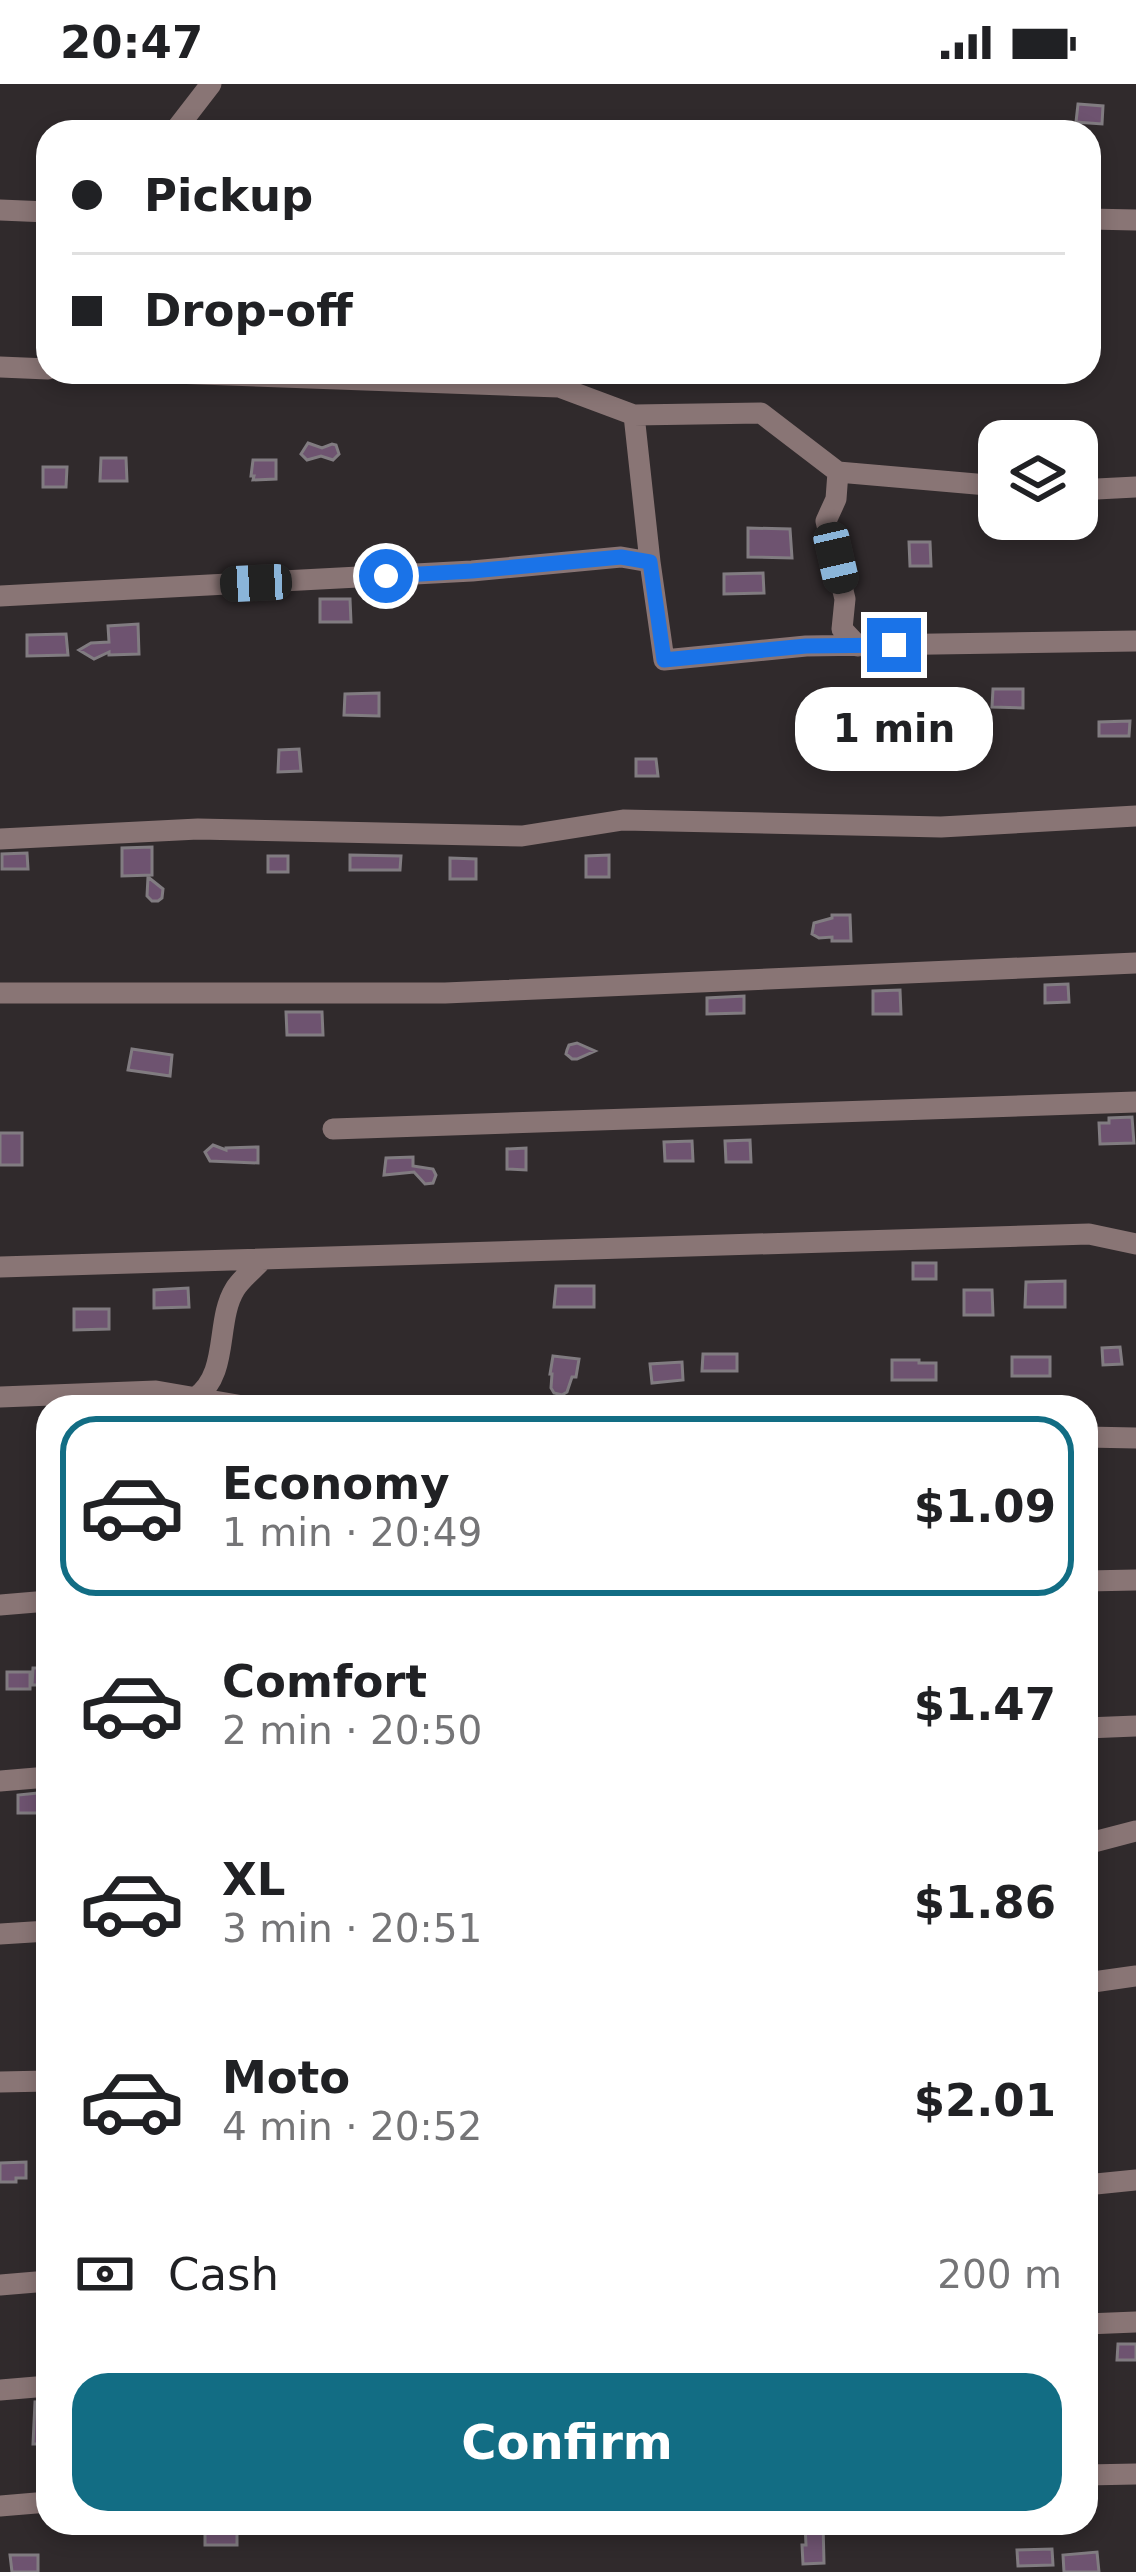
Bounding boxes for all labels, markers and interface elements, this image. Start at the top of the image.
text: 20:47 [60,16,203,69]
text: Pickup [144,169,313,222]
text: Drop-off [144,284,353,337]
map controls [978,420,1098,540]
button: layers [978,420,1098,540]
car [810,519,862,597]
route start [359,549,413,603]
car [219,563,293,603]
route end [867,618,921,672]
callout: 1 min [795,687,993,771]
text: 1 min [833,706,955,751]
icon: car [78,1452,186,1560]
text: Economy [222,1457,450,1510]
text: $1.09 [914,1480,1056,1533]
text: 1 min · 20:49 [222,1510,482,1555]
icon: car [78,1650,186,1758]
text: Comfort [222,1655,427,1708]
text: $1.47 [914,1678,1056,1731]
text: 2 min · 20:50 [222,1708,482,1753]
icon: car [78,1848,186,1956]
text: XL [222,1853,285,1906]
text: $1.86 [914,1876,1056,1929]
text: 3 min · 20:51 [222,1906,482,1951]
icon: car [78,2046,186,2154]
text: Moto [222,2051,350,2104]
text: $2.01 [914,2074,1056,2127]
text: 4 min · 20:52 [222,2104,482,2149]
icon: cash [72,2241,138,2307]
text: Cash [168,2248,279,2301]
text: 200 m [937,2252,1062,2297]
button: Confirm [72,2373,1062,2511]

